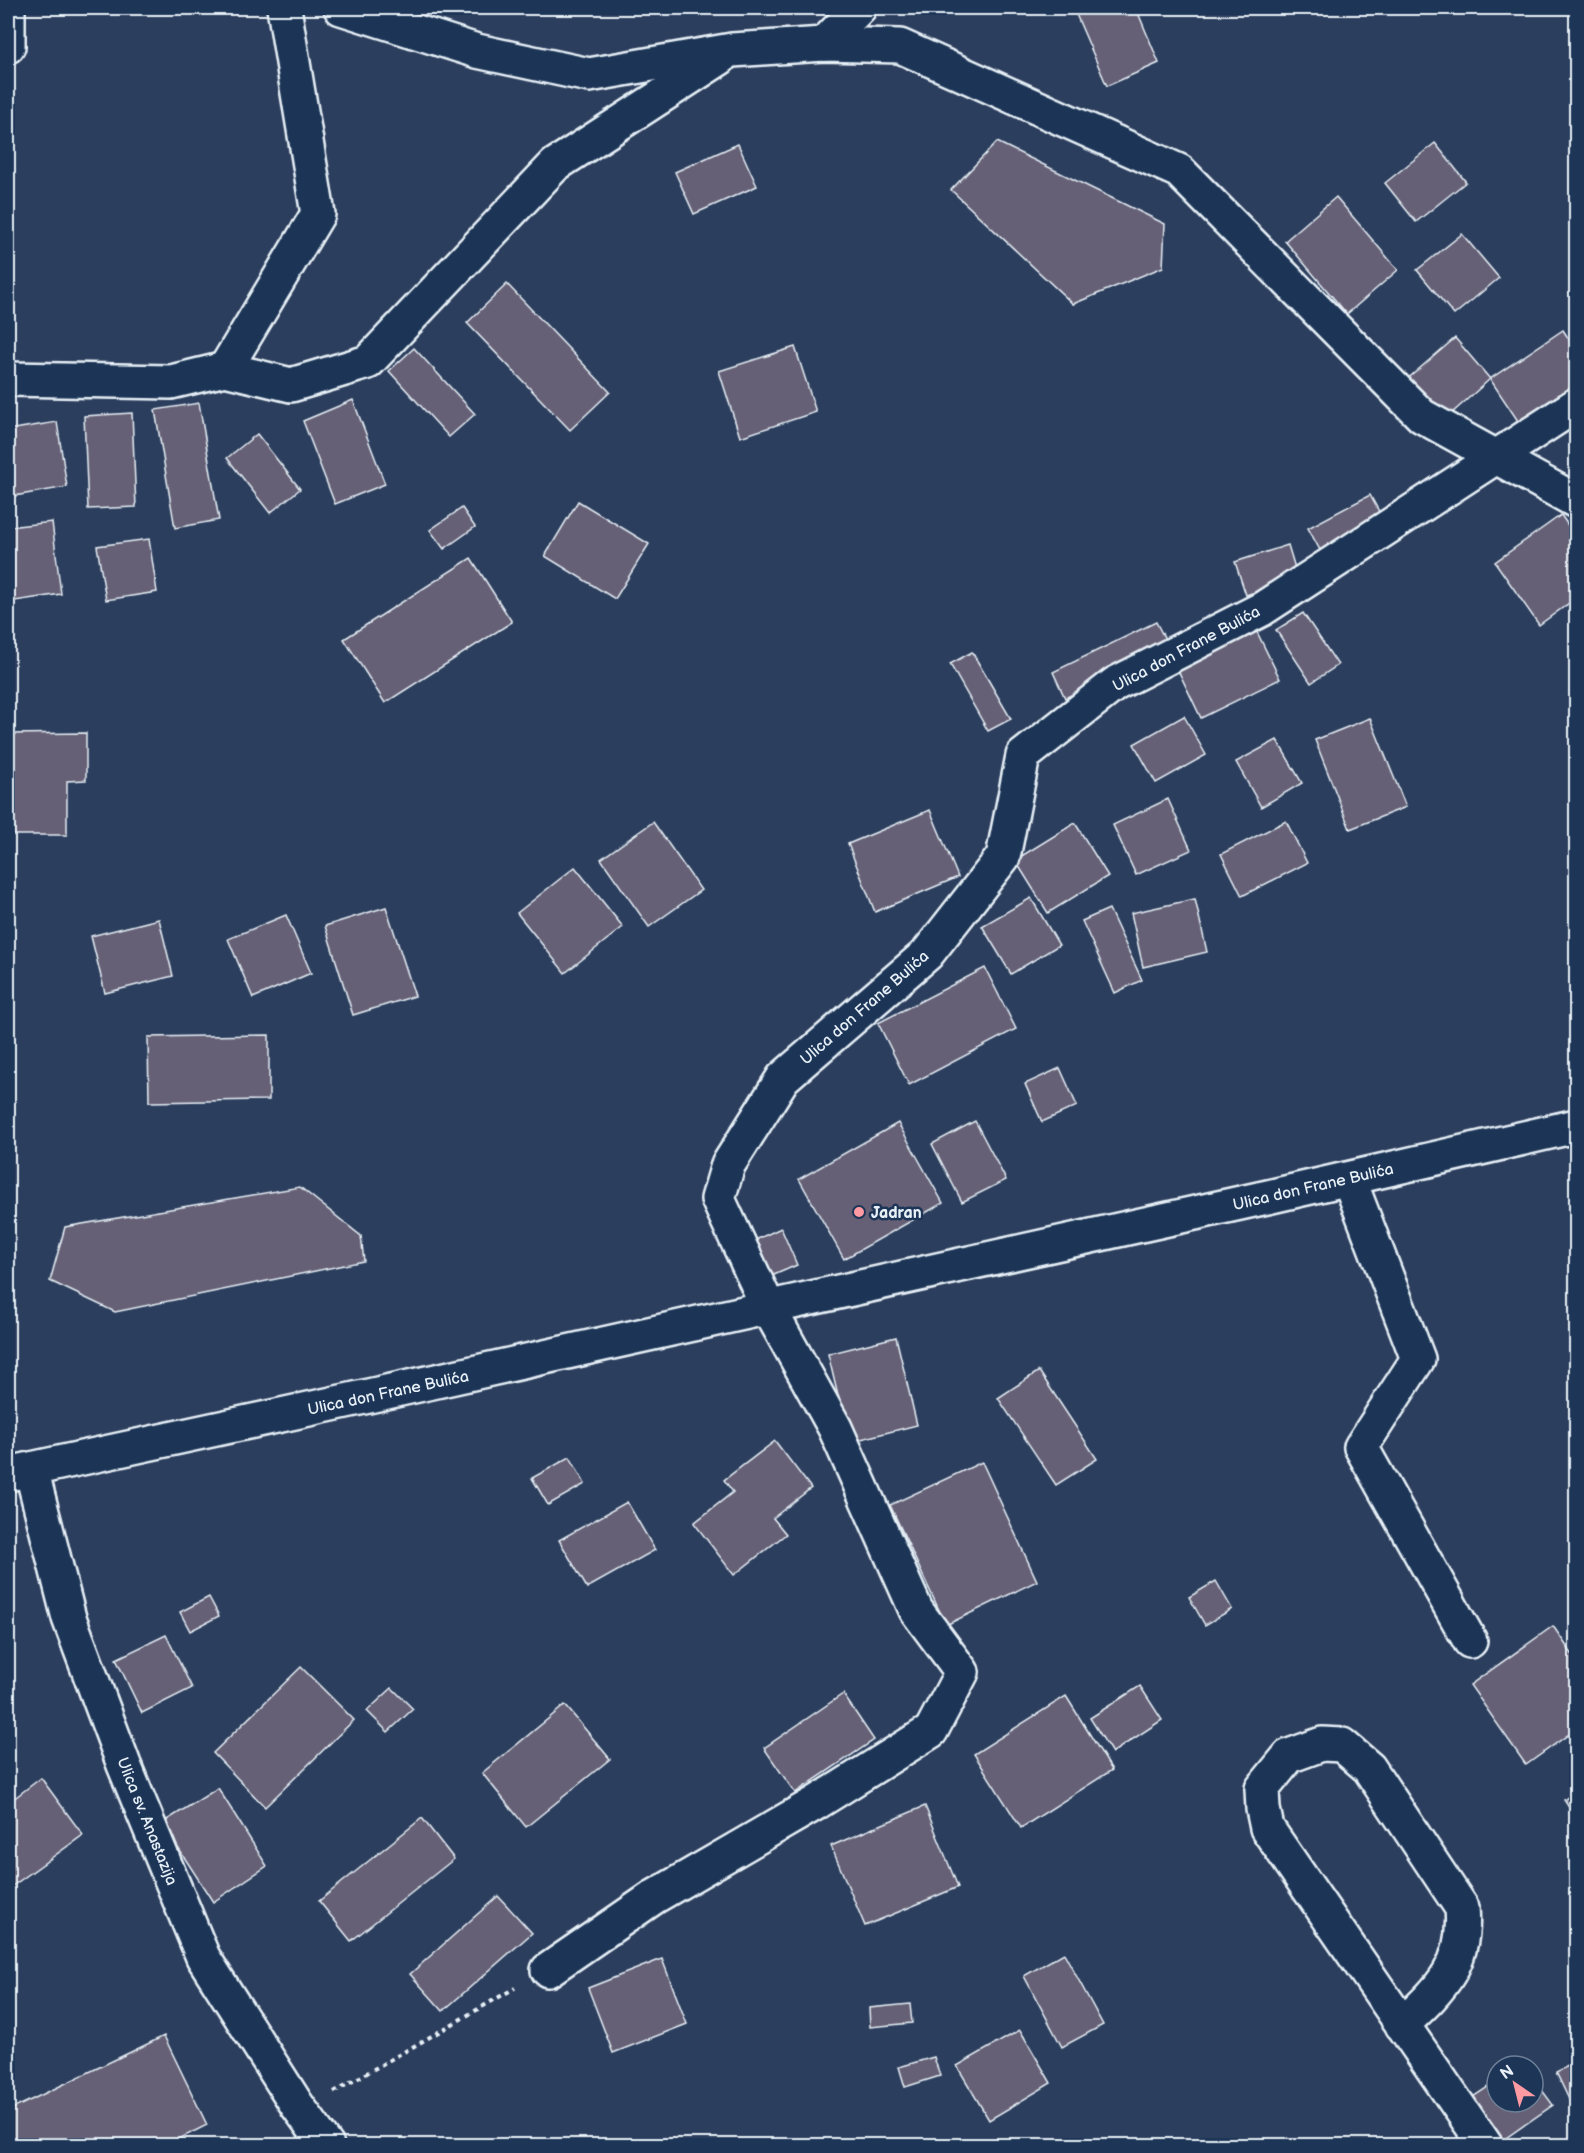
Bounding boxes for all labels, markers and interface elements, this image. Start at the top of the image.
street label: Ulica don Frane Bulića [1110,602,1264,696]
street label: Ulica don Frane Bulića [797,947,933,1069]
street label: Ulica don Frane Bulića [1231,1160,1395,1215]
place label: Jadran [871,1204,922,1223]
marker: Jadran [852,1205,866,1219]
street label: Ulica don Frane Bulića [306,1367,471,1420]
street label: Ulica sv. Anastazija [112,1755,181,1888]
north arrow [1485,2054,1545,2114]
text: N [1497,2062,1518,2084]

